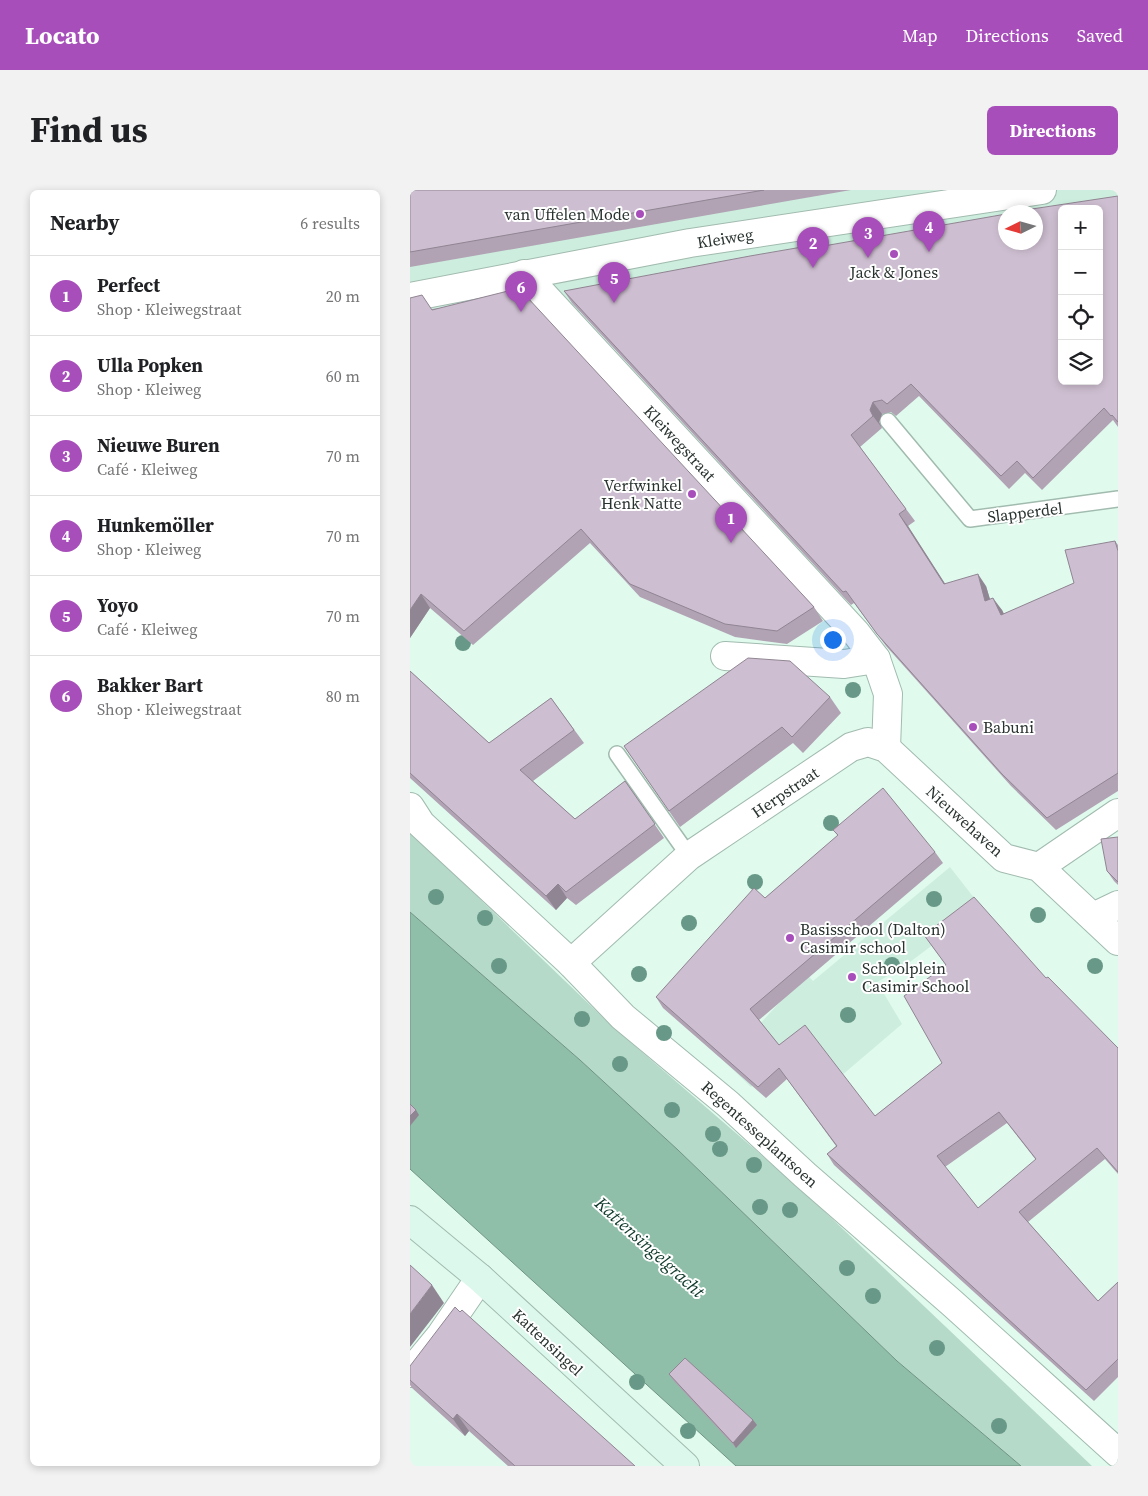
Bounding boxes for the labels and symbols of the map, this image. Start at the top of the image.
place label: van Uffelen Mode [505,203,630,225]
north arrow [998,205,1043,250]
marker: van Uffelen Mode [634,208,646,220]
pin: 4 [913,211,945,252]
pin: 3 [852,217,884,258]
street label: Kleiweg [695,223,755,253]
pin: 2 [797,227,829,268]
marker: Jack & Jones [888,248,900,260]
place label: Jack & Jones [849,261,938,283]
pin: 5 [598,262,630,303]
pin: 6 [505,271,537,312]
street label: Kleiwegstraat [639,400,722,486]
place label: Verfwinkel Henk Natte [601,474,682,514]
marker: Verfwinkel Henk Natte [686,488,698,500]
street label: Slapperdel [986,496,1064,528]
pin: 1 [715,502,747,543]
your location [820,627,846,653]
place label: Babuni [983,716,1034,738]
marker: Babuni [967,721,979,733]
street label: Herpstraat [747,761,824,823]
street label: Nieuwehaven [922,780,1009,862]
place label: Basisschool (Dalton) Casimir school [800,918,946,958]
marker: Basisschool (Dalton) Casimir school [784,932,796,944]
place label: Schoolplein Casimir School [862,957,969,997]
marker: Schoolplein Casimir School [846,971,858,983]
street label: Regentesseplantsoen [697,1076,823,1192]
water label: Kattensingelgracht [589,1190,711,1304]
street label: Kattensingel [508,1303,588,1381]

